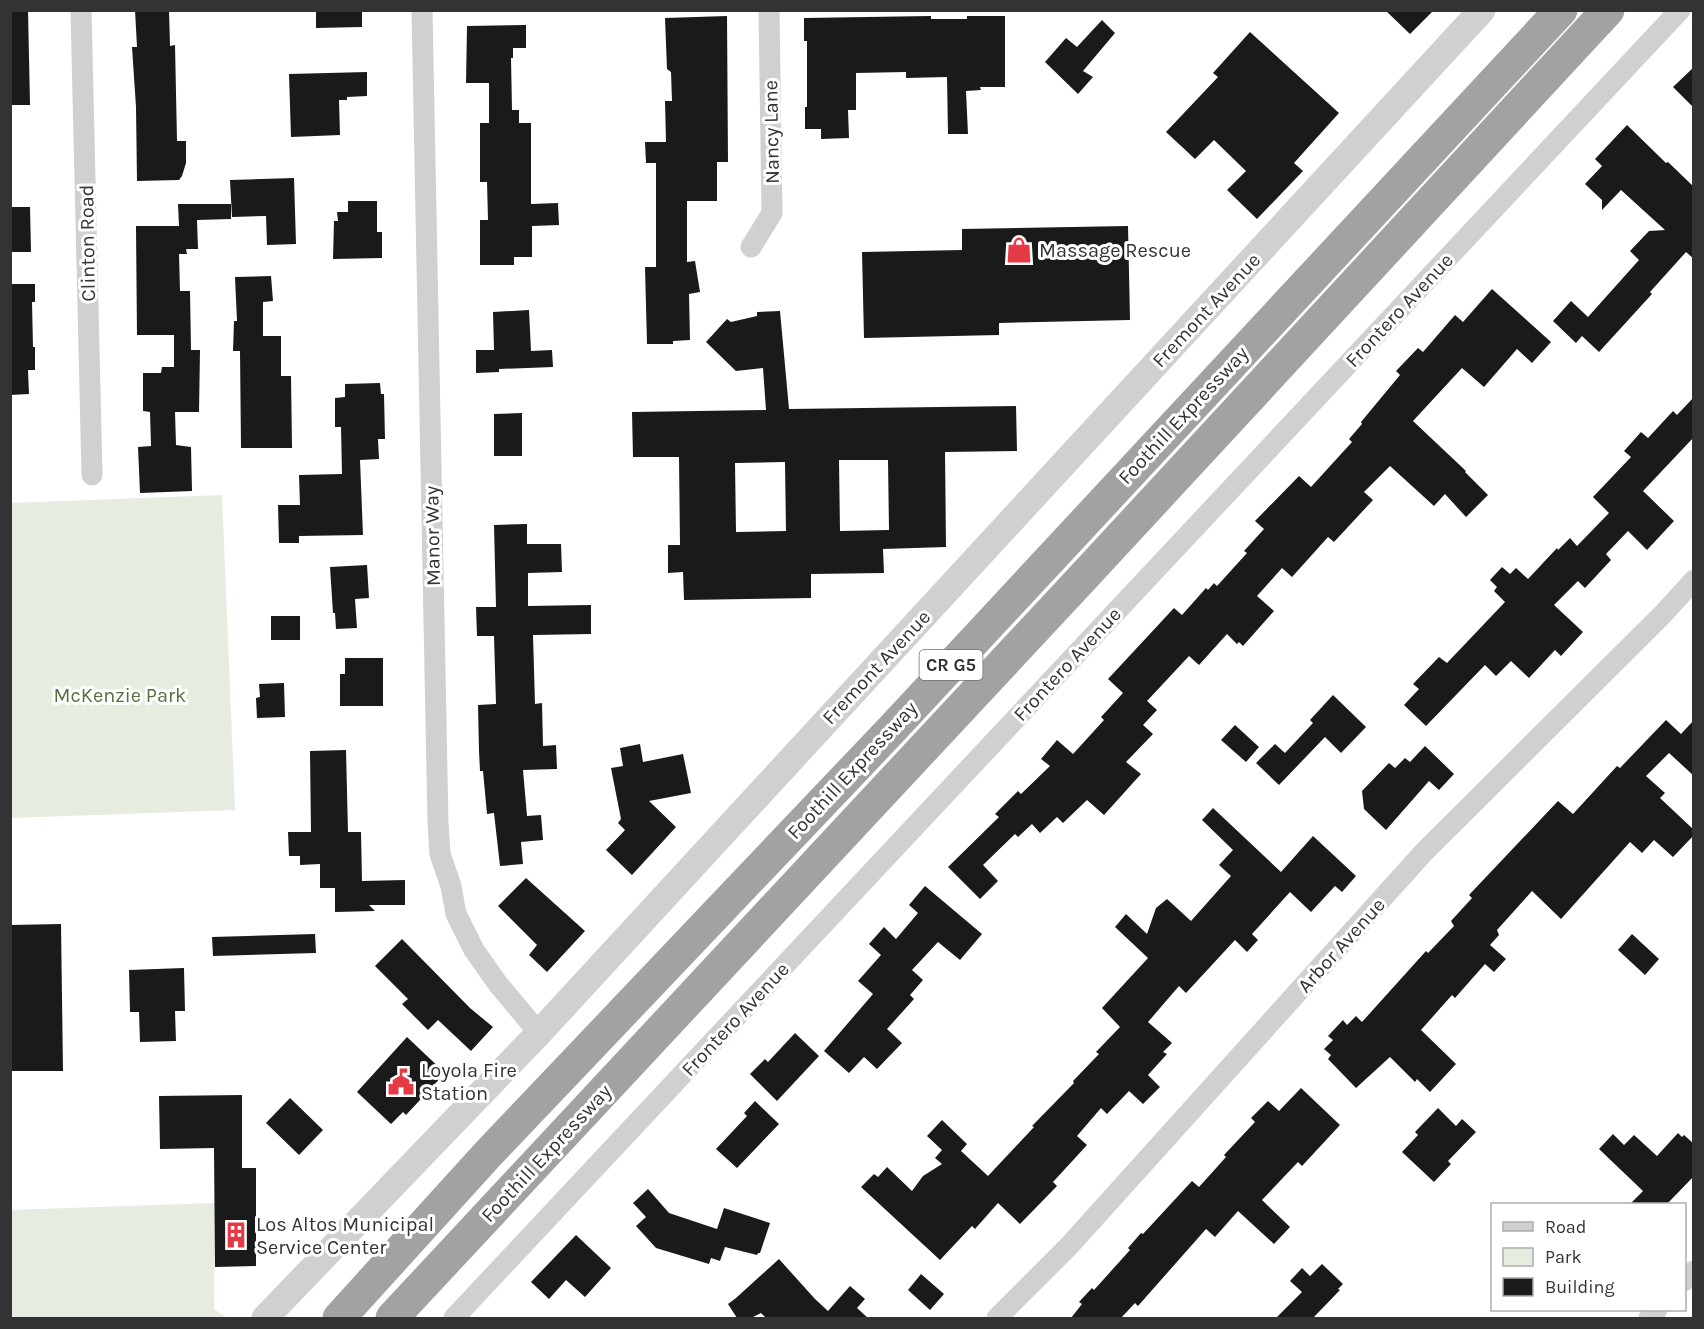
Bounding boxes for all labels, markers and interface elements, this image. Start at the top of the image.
street label: Nancy Lane [759,80,784,184]
street label: Clinton Road [75,184,100,302]
shop icon: Massage Rescue [1004,235,1034,265]
place label: Massage Rescue [1039,239,1191,262]
street label: Fremont Avenue [1148,248,1265,372]
street label: Frontero Avenue [1341,249,1458,372]
street label: Foothill Expressway [1114,342,1253,489]
street label: Manor Way [420,486,445,586]
street label: Frontero Avenue [1009,603,1126,726]
street label: Fremont Avenue [818,605,935,729]
road number: CR G5 [920,650,982,680]
park label: McKenzie Park [54,684,186,707]
street label: Foothill Expressway [783,697,922,844]
street label: Arbor Avenue [1293,893,1390,997]
street label: Frontero Avenue [677,958,794,1081]
place label: Loyola Fire Station [421,1059,517,1105]
public building icon: Loyola Fire Station [386,1067,416,1097]
street label: Foothill Expressway [477,1080,616,1227]
legend [1491,1203,1686,1311]
place label: Los Altos Municipal Service Center [256,1213,434,1259]
text: Road [1545,1216,1586,1238]
building icon: Los Altos Municipal Service Center [221,1220,251,1250]
text: Park [1545,1246,1582,1268]
text: Building [1545,1276,1615,1298]

